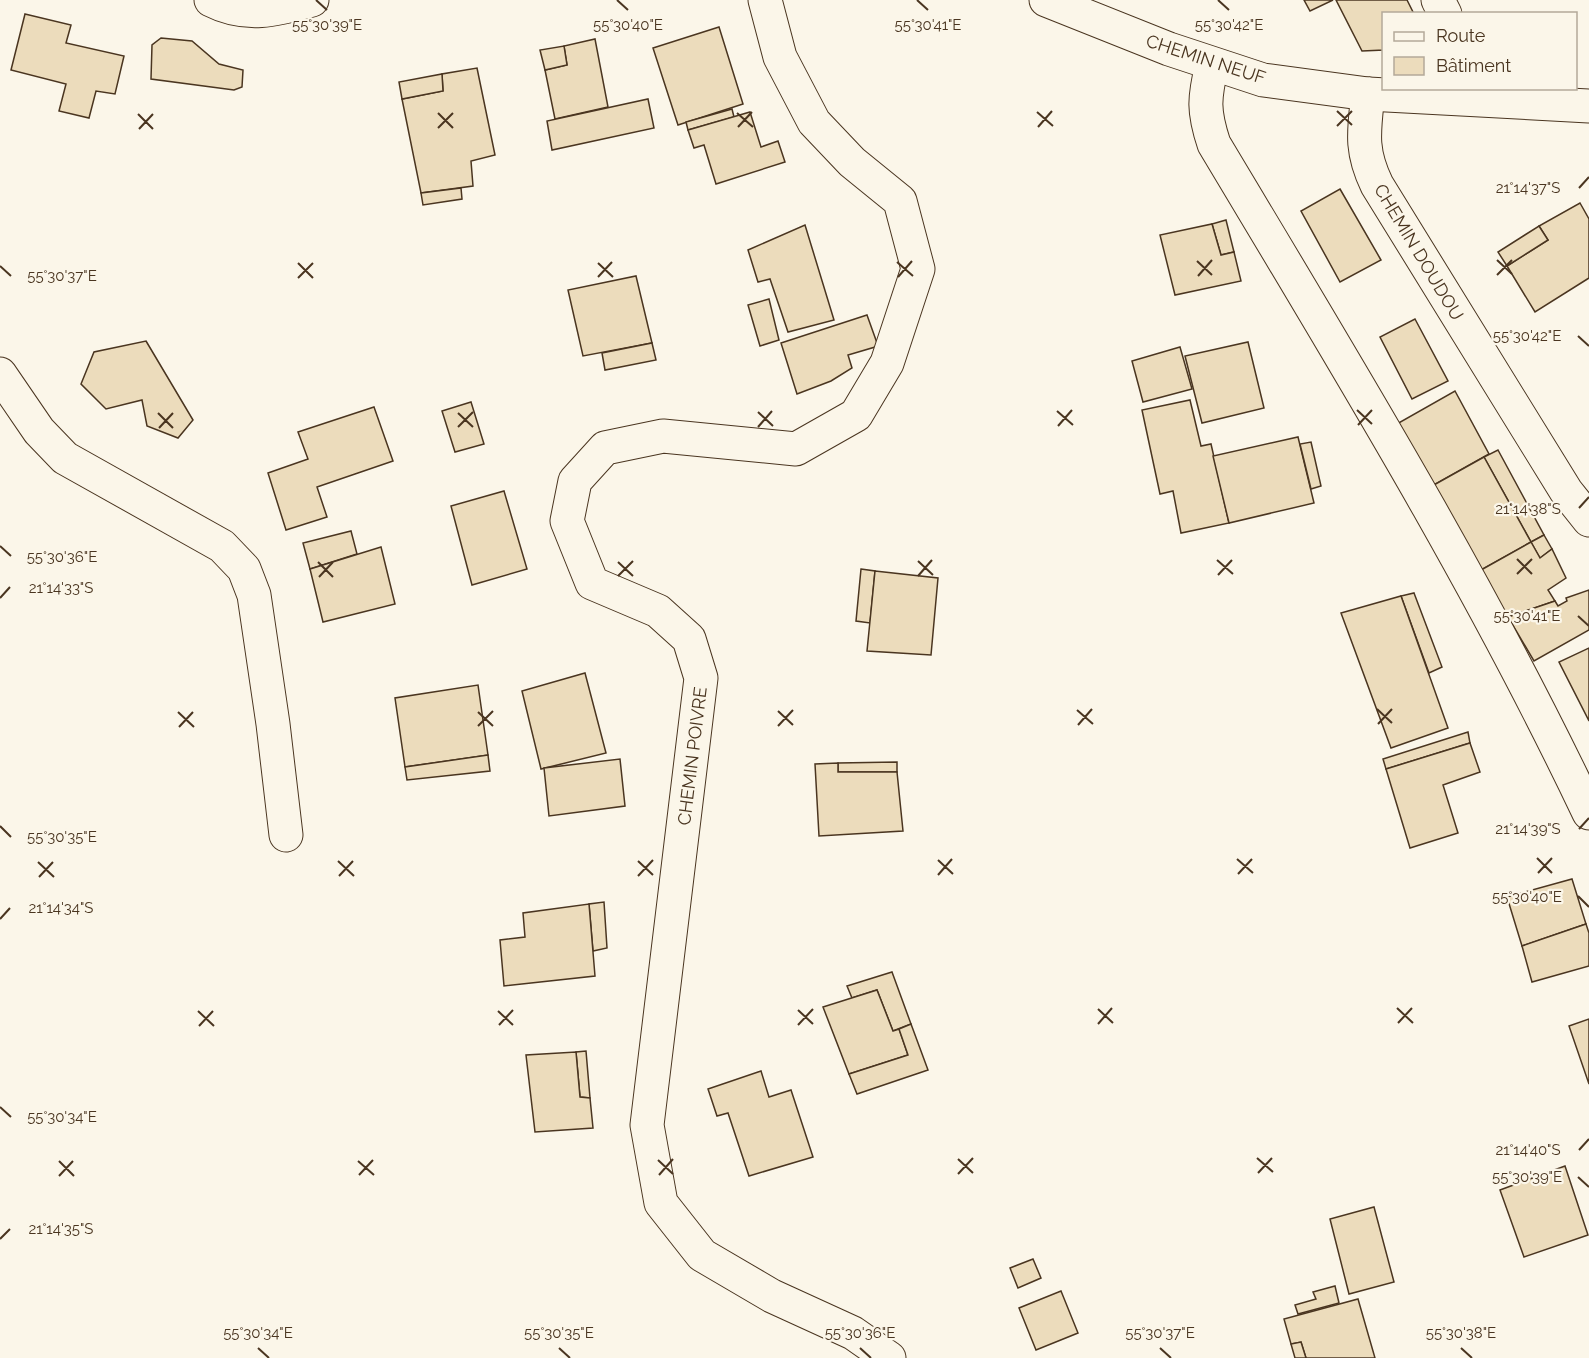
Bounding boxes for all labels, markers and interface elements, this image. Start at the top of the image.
legend [1382,12,1577,90]
text: 55°30'39"E [292,16,362,34]
text: 55°30'40"E [593,16,663,34]
text: 55°30'41"E [895,16,961,34]
text: 55°30'42"E [1195,16,1263,34]
text: Route [1436,25,1486,46]
street label: CHEMIN NEUF [1144,30,1268,88]
text: Bâtiment [1436,55,1511,76]
text: 21°14'37"S [1496,179,1560,197]
street label: CHEMIN DOUDOU [1370,180,1468,324]
text: 55°30'37"E [27,267,97,285]
text: 55°30'42"E [1493,327,1561,345]
text: 21°14'38"S [1495,500,1561,518]
text: 55°30'36"E [27,548,97,566]
text: 21°14'33"S [29,579,93,597]
text: 55°30'41"E [1494,607,1560,625]
street label: CHEMIN POIVRE [673,685,711,826]
text: 21°14'39"S [1495,820,1561,838]
text: 55°30'35"E [27,828,97,846]
text: 55°30'40"E [1492,888,1562,906]
text: 21°14'34"S [29,899,93,917]
text: 55°30'34"E [27,1108,97,1126]
text: 21°14'40"S [1495,1141,1561,1159]
text: 55°30'39"E [1492,1168,1562,1186]
text: 21°14'35"S [29,1220,93,1238]
text: 55°30'34"E [223,1324,293,1342]
text: 55°30'35"E [524,1324,594,1342]
text: 55°30'36"E [825,1324,895,1342]
text: 55°30'37"E [1125,1324,1195,1342]
text: 55°30'38"E [1426,1324,1496,1342]

